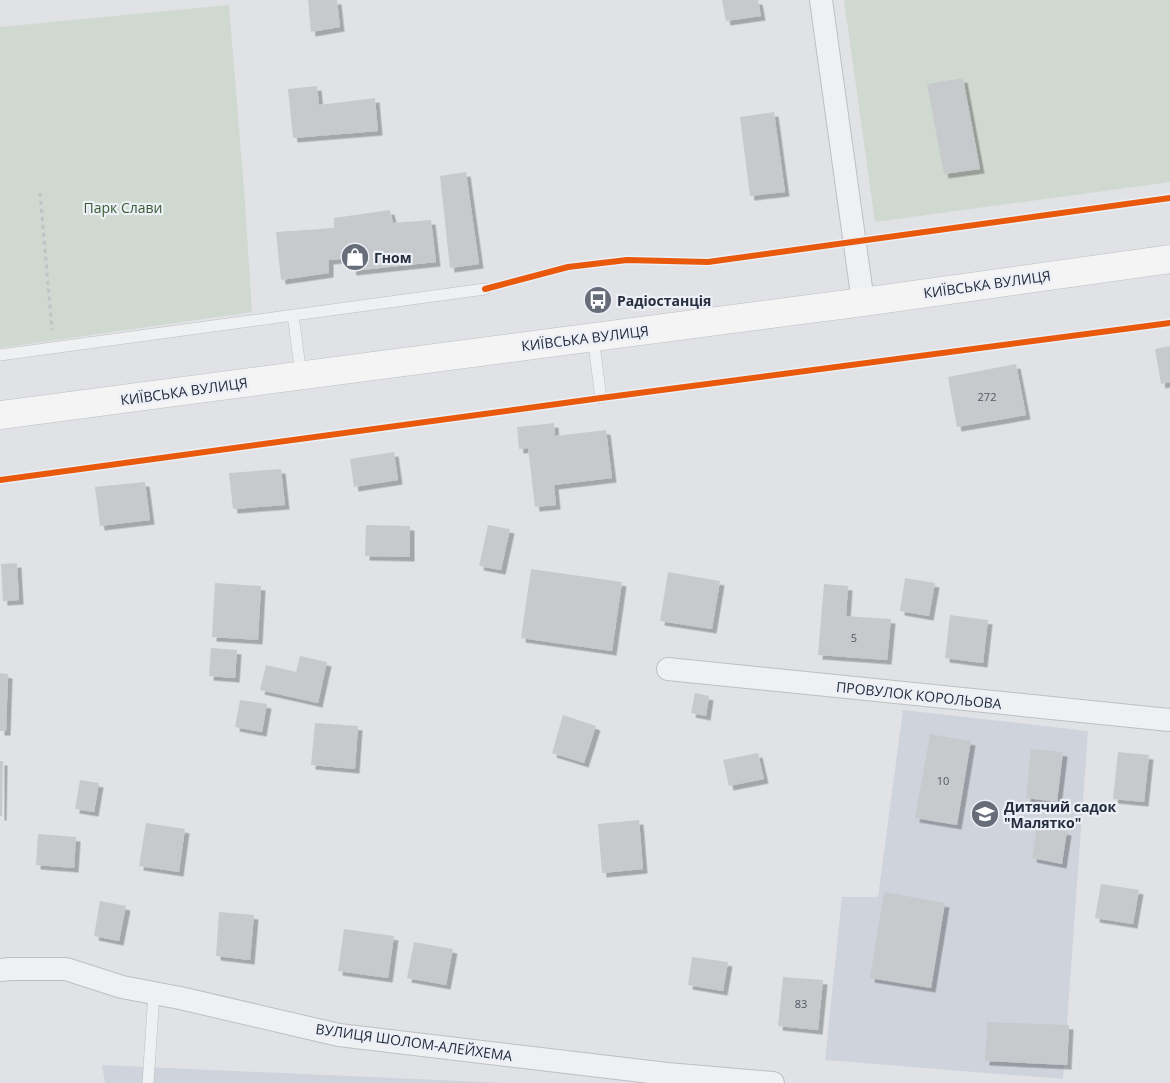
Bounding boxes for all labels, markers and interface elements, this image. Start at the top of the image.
park label: Парк Слави [84,198,162,217]
shop icon: Гном [340,242,370,272]
place label: Гном [374,248,412,267]
street label: КИЇВСЬКА ВУЛИЦЯ [922,266,1052,302]
bus stop icon: Радіостанція [583,285,613,315]
place label: Радіостанція [617,291,711,310]
street label: КИЇВСЬКА ВУЛИЦЯ [520,321,650,355]
street label: КИЇВСЬКА ВУЛИЦЯ [119,373,249,409]
house number: 272 [978,389,996,404]
house number: 5 [851,630,857,645]
street label: ПРОВУЛОК КОРОЛЬОВА [835,677,1003,713]
house number: 10 [937,773,949,788]
place label: Дитячий садок "Малятко" [1004,797,1116,832]
school or university icon: Дитячий садок "Малятко" [970,799,1000,829]
house number: 83 [795,996,807,1011]
street label: ВУЛИЦЯ ШОЛОМ-АЛЕЙХЕМА [314,1019,514,1065]

